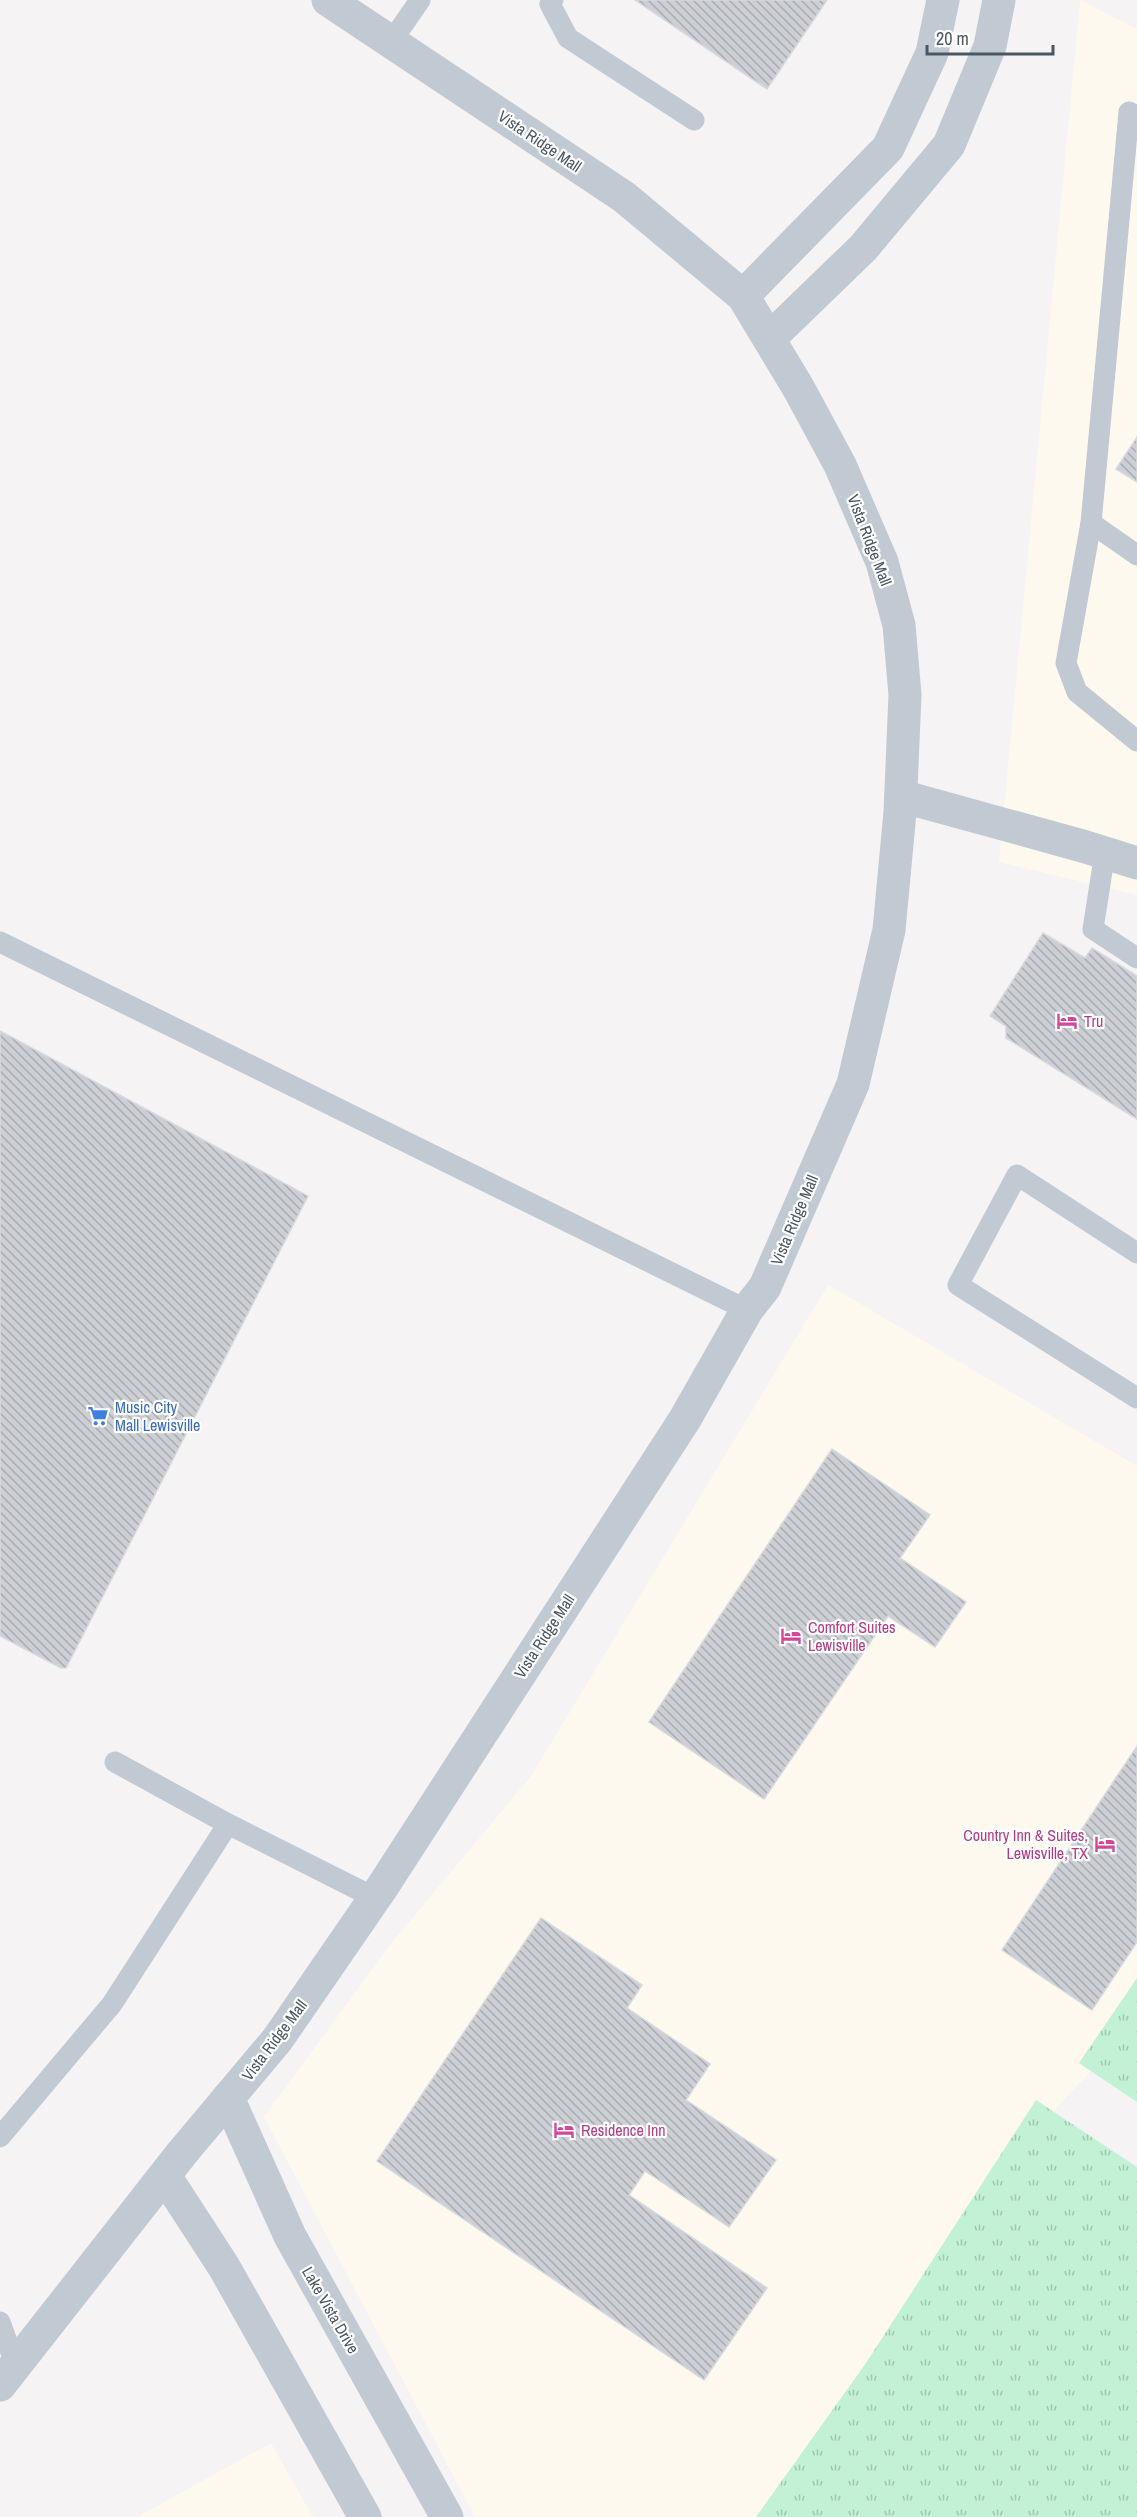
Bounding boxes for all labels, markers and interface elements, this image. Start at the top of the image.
scale bar [927,18,1053,56]
text: 20 m [936,26,969,51]
street label: Vista Ridge Mall [494,105,586,177]
street label: Vista Ridge Mall [843,491,898,589]
hotel icon: Tru [1055,1009,1079,1033]
place label: Tru [1084,1010,1103,1032]
street label: Vista Ridge Mall [765,1171,823,1269]
place label: Music City Mall Lewisville [115,1396,200,1436]
supermarket icon: Music City Mall Lewisville [86,1404,110,1428]
street label: Vista Ridge Mall [509,1590,579,1682]
place label: Comfort Suites Lewisville [808,1616,896,1656]
hotel icon: Comfort Suites Lewisville [779,1624,803,1648]
place label: Country Inn & Suites, Lewisville, TX [963,1824,1088,1864]
hotel icon: Country Inn & Suites, Lewisville, TX [1093,1832,1117,1856]
street label: Vista Ridge Mall [236,1995,312,2085]
hotel icon: Residence Inn [552,2118,576,2142]
place label: Residence Inn [581,2119,666,2141]
street label: Lake Vista Drive [297,2263,365,2357]

